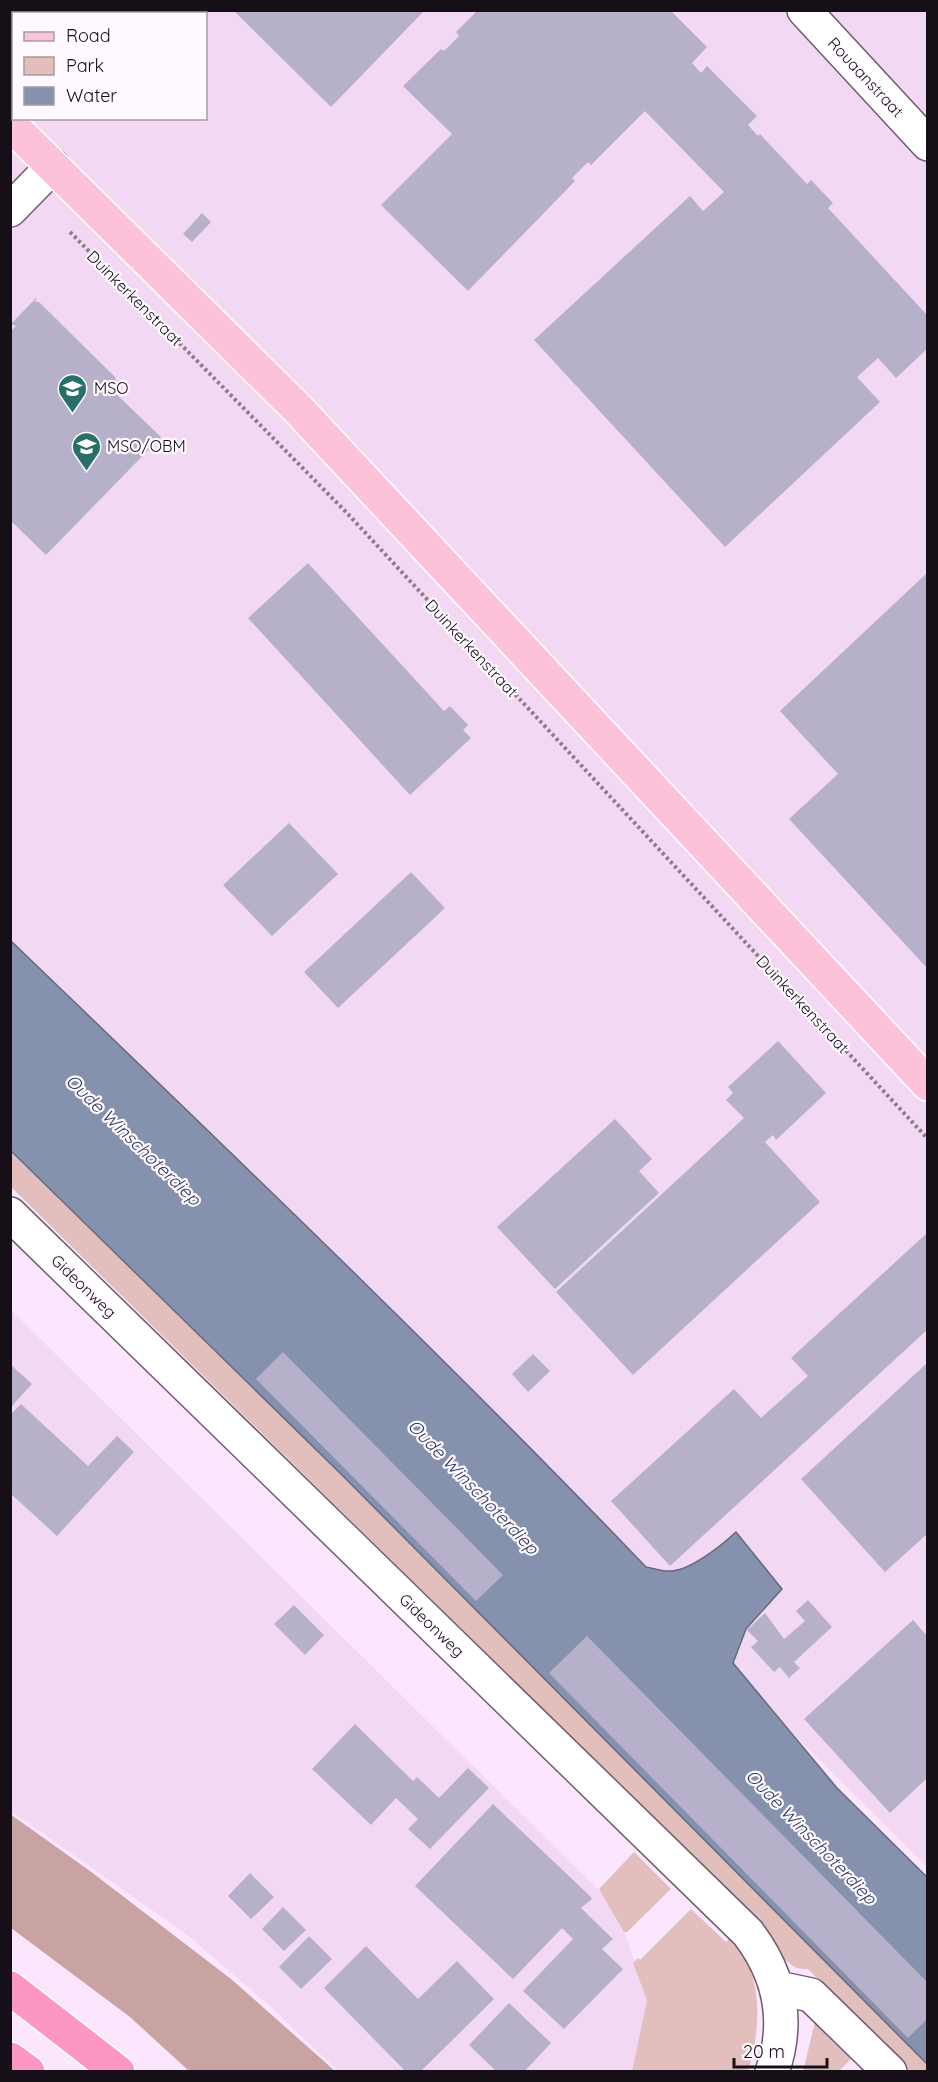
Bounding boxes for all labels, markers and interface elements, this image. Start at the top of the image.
legend [12,12,207,120]
text: Road [66,24,111,47]
street label: Rouaanstraat [824,33,908,121]
text: Park [66,54,104,77]
text: Water [66,84,117,107]
street label: Duinkerkenstraat [83,246,187,350]
school or university icon: MSO [57,372,89,414]
place label: MSO [94,378,128,398]
school or university icon: MSO/OBM [70,430,102,472]
place label: MSO/OBM [107,436,186,456]
street label: Duinkerkenstraat [421,595,523,701]
street label: Duinkerkenstraat [752,951,854,1057]
water label: Oude Winschoterdiep [61,1069,207,1211]
street label: Gideonweg [47,1250,121,1322]
water label: Oude Winschoterdiep [403,1414,545,1560]
street label: Gideonweg [395,1589,469,1661]
water label: Oude Winschoterdiep [741,1764,883,1910]
scale bar [734,2031,827,2069]
text: 20 m [743,2040,785,2063]

